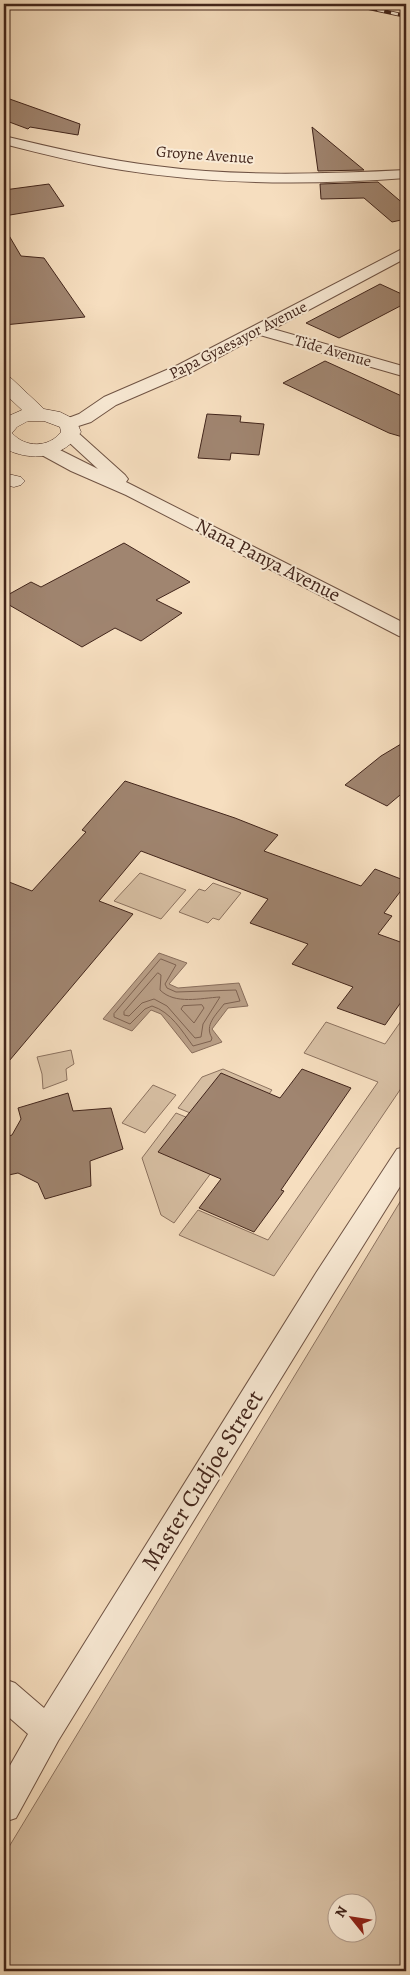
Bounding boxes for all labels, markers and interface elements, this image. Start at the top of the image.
street label: Groyne Avenue [155,141,255,169]
street label: Papa Gyaesayor Avenue [165,296,311,384]
street label: Tide Avenue [292,329,374,373]
street label: Nana Panya Avenue [191,512,345,608]
street label: Master Cudjoe Street [134,1384,270,1576]
north arrow [328,1892,378,1942]
text: N [330,1903,352,1921]

